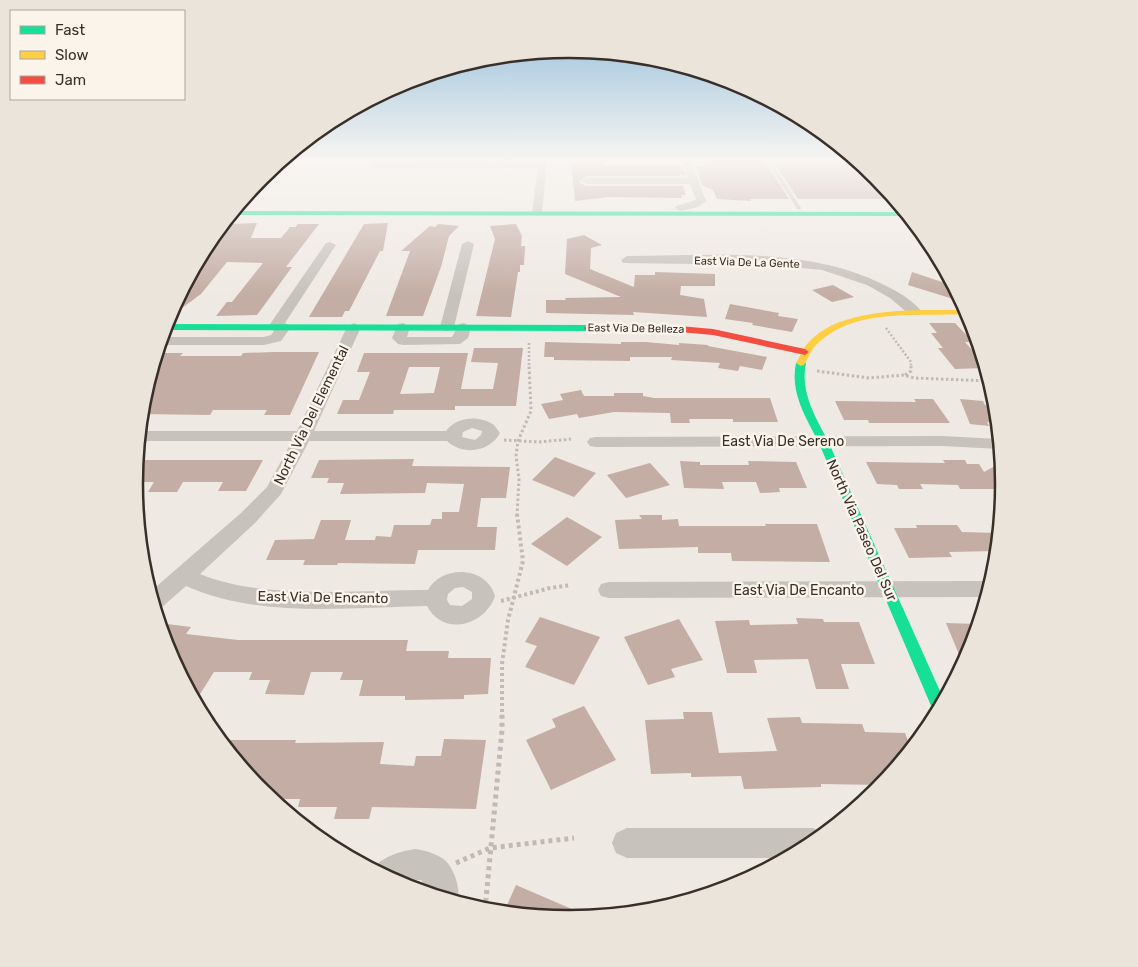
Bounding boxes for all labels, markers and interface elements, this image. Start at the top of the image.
legend [10,10,185,100]
text: Fast [55,21,85,39]
text: Slow [55,46,88,64]
text: Jam [55,71,86,89]
street label: East Via De La Gente [694,254,800,271]
street label: East Via De Belleza [588,321,684,336]
street label: North Via Del Elemental [270,343,353,488]
street label: East Via De Sereno [722,433,844,450]
street label: North Via Paseo Del Sur [823,457,901,604]
street label: East Via De Encanto [734,582,864,599]
street label: East Via De Encanto [257,588,389,607]

